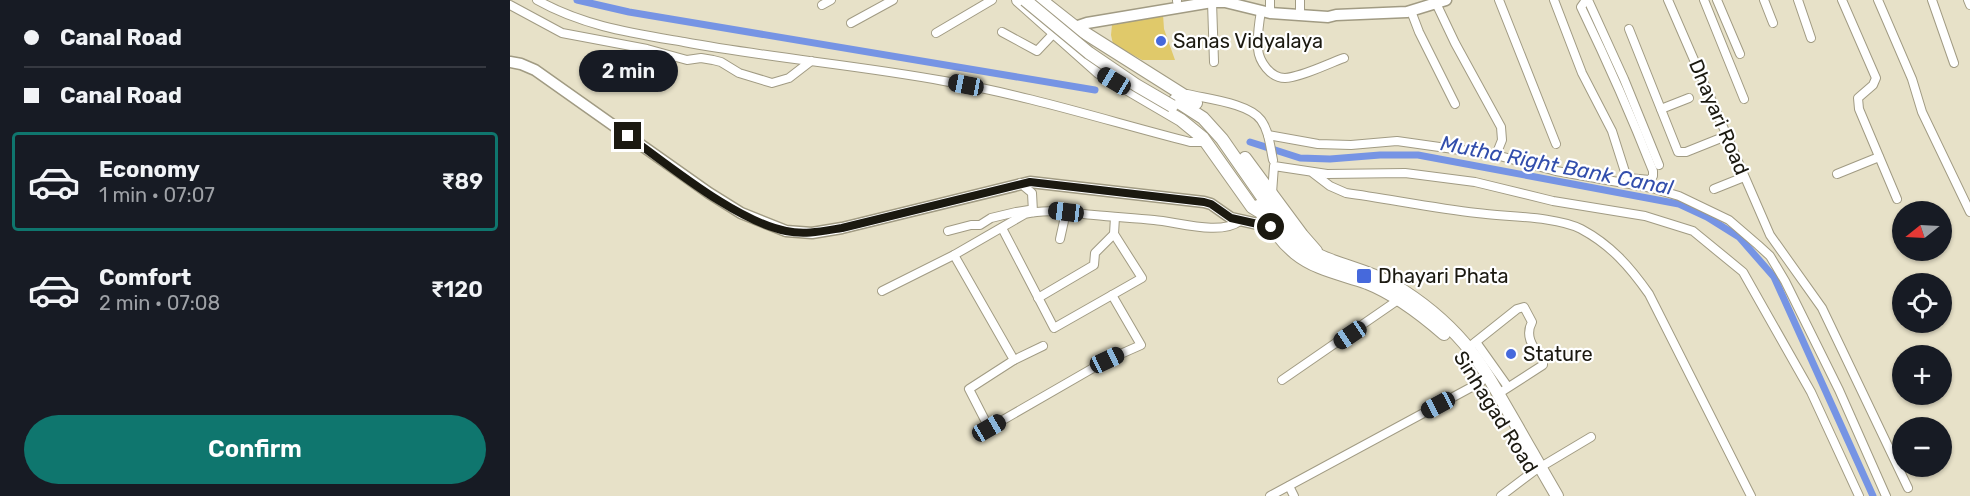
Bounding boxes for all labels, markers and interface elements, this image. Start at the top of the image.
text: Canal Road [60,24,182,51]
place label: Sanas Vidyalaya [1173,29,1323,53]
marker: Sanas Vidyalaya [1154,34,1168,48]
callout: 2 min [578,49,678,91]
street label: Dhayari Road [1684,56,1754,178]
text: 2 min [602,59,655,83]
car [1094,64,1134,98]
car [947,73,985,97]
text: Canal Road [60,82,182,109]
route end [614,122,641,149]
water label: Mutha Right Bank Canal [1439,130,1676,200]
icon: car [27,155,81,209]
text: Economy [99,156,200,183]
text: ₹89 [441,168,483,195]
text: 1 min · 07:07 [99,183,215,207]
car [1047,201,1085,223]
north arrow [1892,201,1952,261]
map controls [1892,201,1952,477]
route start [1257,213,1284,240]
icon: car [27,263,81,317]
text: Comfort [99,264,191,291]
place label: Dhayari Phata [1378,264,1509,288]
marker: Dhayari Phata [1355,267,1373,285]
button: locate [1892,273,1952,333]
text: ₹120 [431,276,483,303]
text: 2 min · 07:08 [99,291,220,315]
car [1330,317,1370,353]
place label: Stature [1523,342,1593,366]
car [1087,344,1127,376]
button: + [1892,345,1952,405]
street label: Sinhagad Road [1449,346,1543,478]
marker: Stature [1504,347,1518,361]
car [1418,389,1458,421]
car [969,411,1009,445]
button: Confirm [24,415,486,484]
button: − [1892,417,1952,477]

